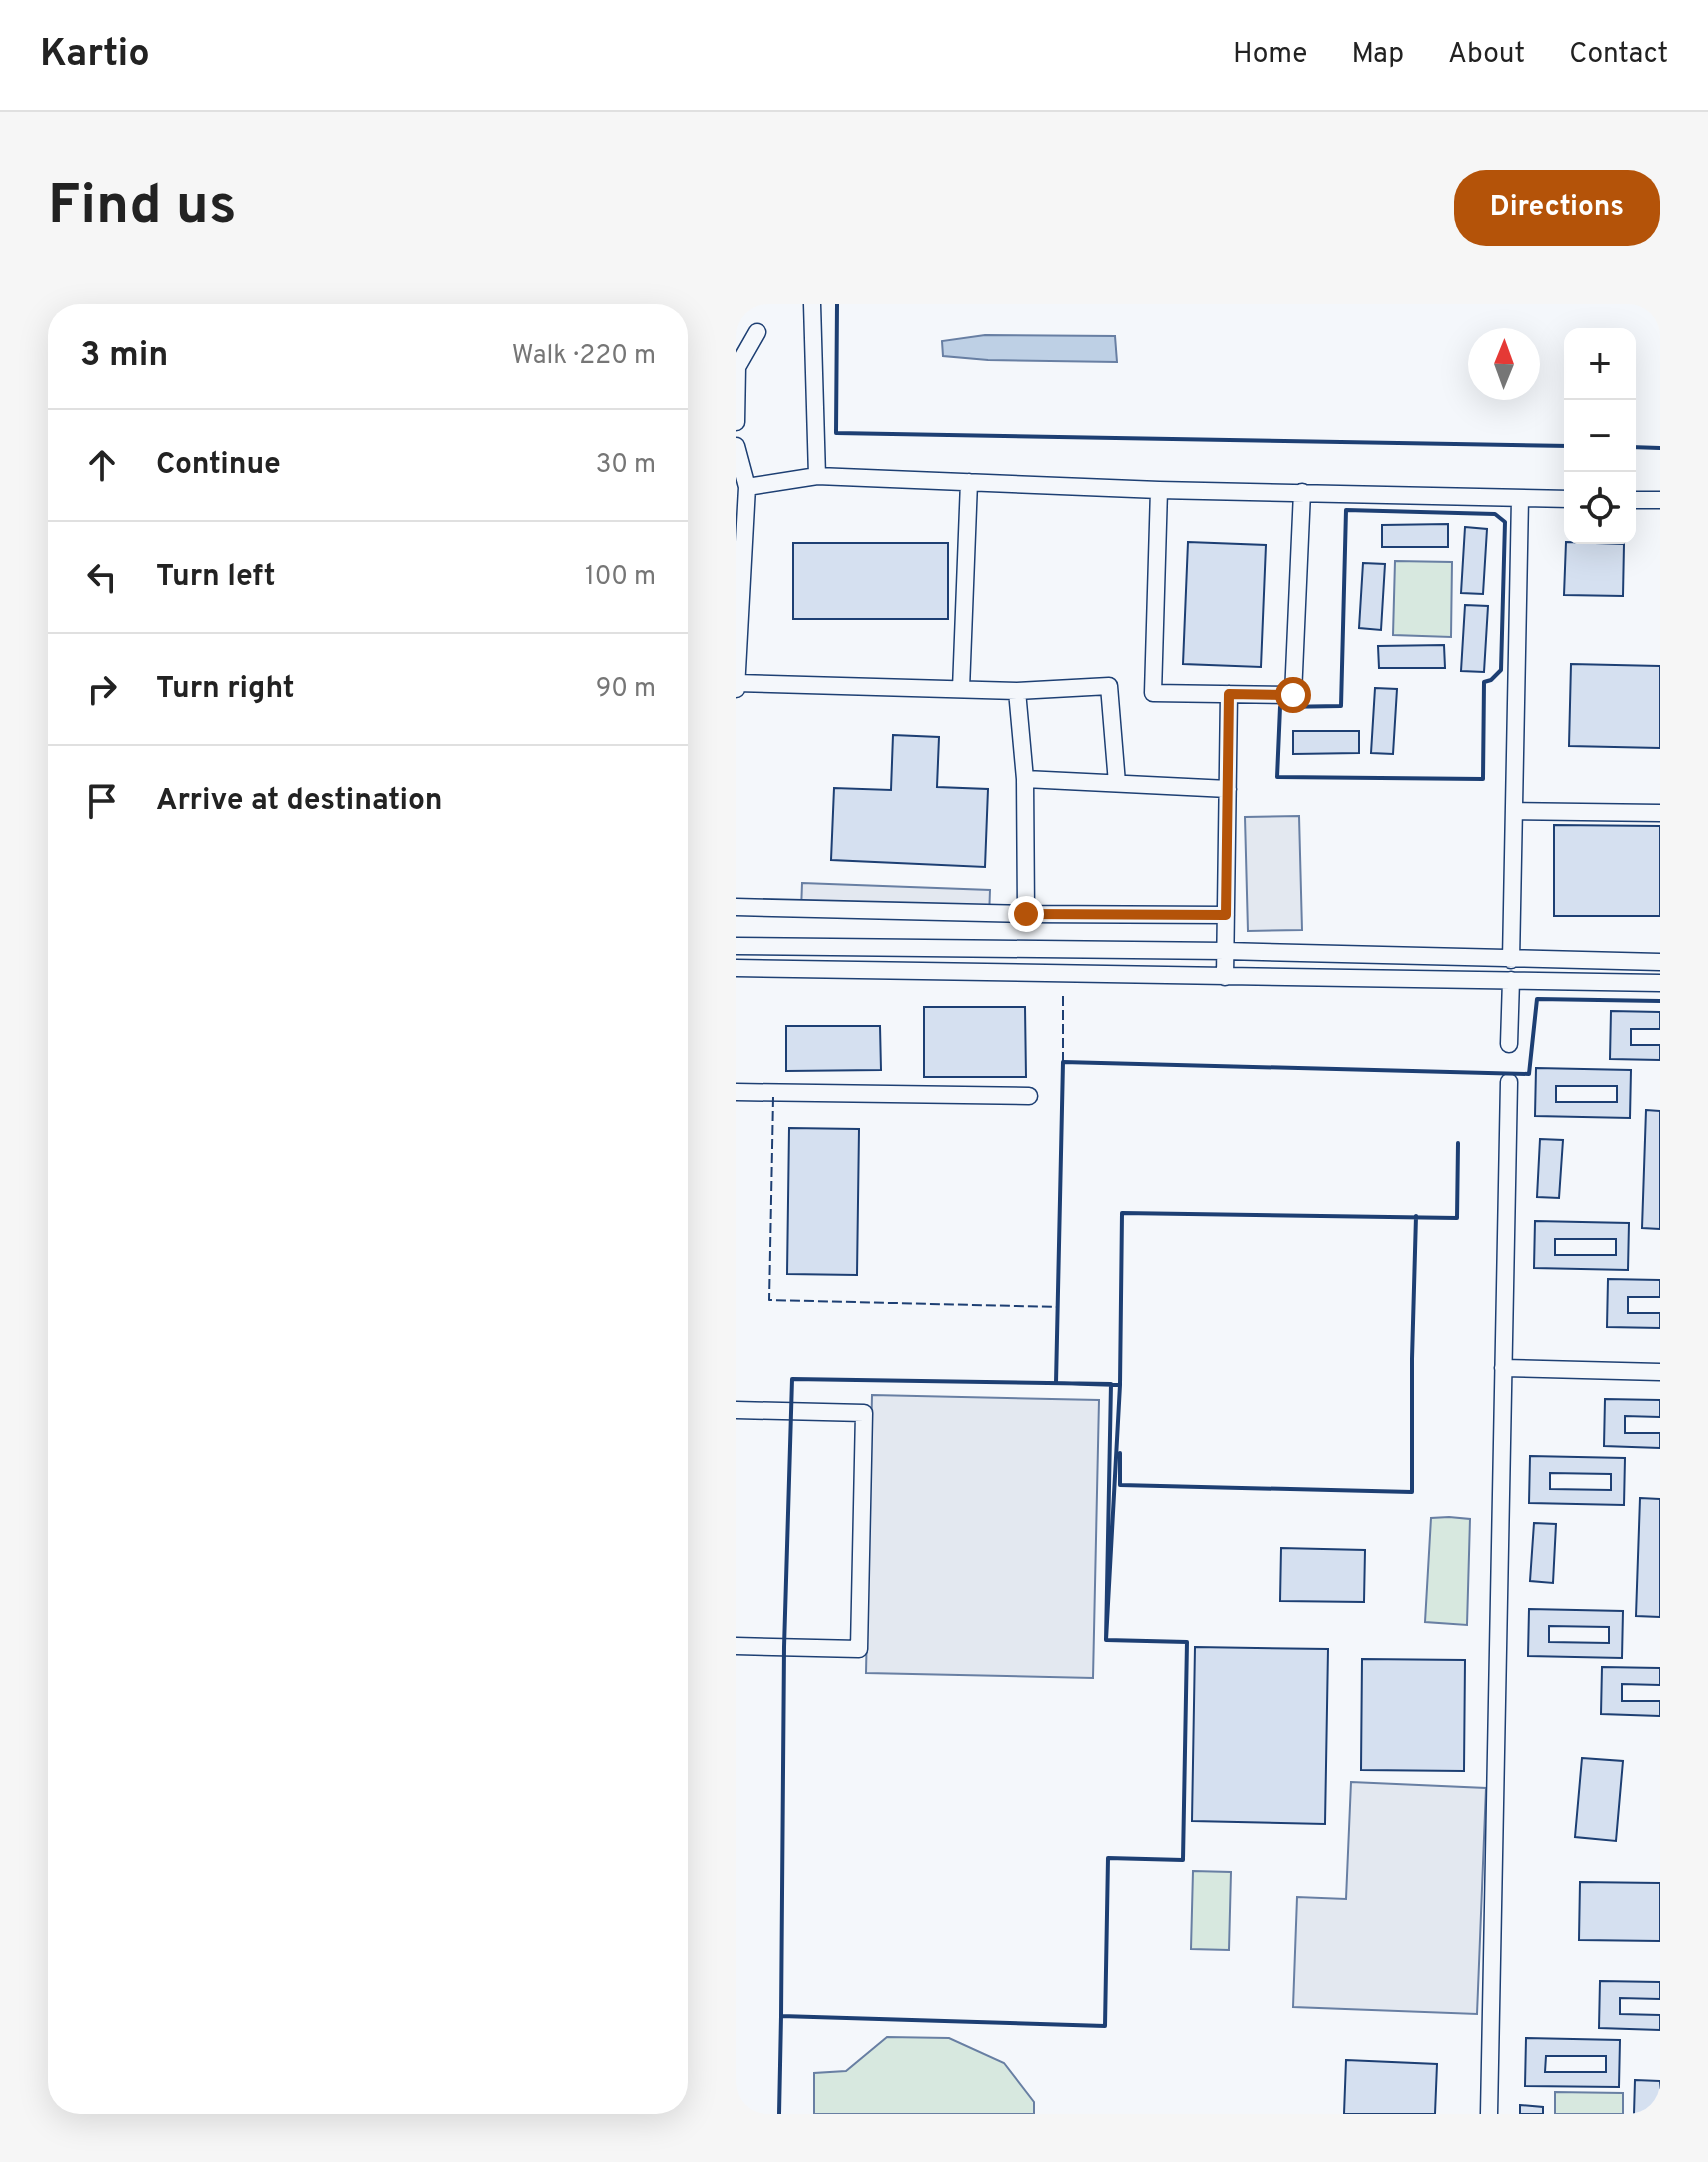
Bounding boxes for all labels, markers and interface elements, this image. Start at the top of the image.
text: Kartio [40,31,150,80]
text: Home [1233,37,1307,73]
text: Map [1351,37,1404,73]
text: About [1448,37,1525,73]
text: Contact [1569,37,1668,73]
button: Directions [1454,170,1660,246]
text: Find us [48,173,237,243]
north arrow [1468,328,1540,400]
map controls [1564,328,1636,544]
button: + [1564,328,1636,400]
text: 3 min [80,335,168,378]
text: Walk · 220 m [512,340,656,373]
button: − [1564,400,1636,472]
icon: ahead [80,443,124,487]
text: Continue [156,447,281,484]
text: 30 m [596,449,656,482]
button: locate [1564,472,1636,544]
icon: left [80,555,124,599]
text: Turn left [156,559,276,596]
text: 100 m [585,561,656,594]
icon: right [80,667,124,711]
text: Turn right [156,671,294,708]
text: 90 m [596,673,656,706]
route start [1275,677,1311,713]
icon: arrive [80,779,124,823]
text: Arrive at destination [156,783,442,820]
route end [1008,896,1044,932]

